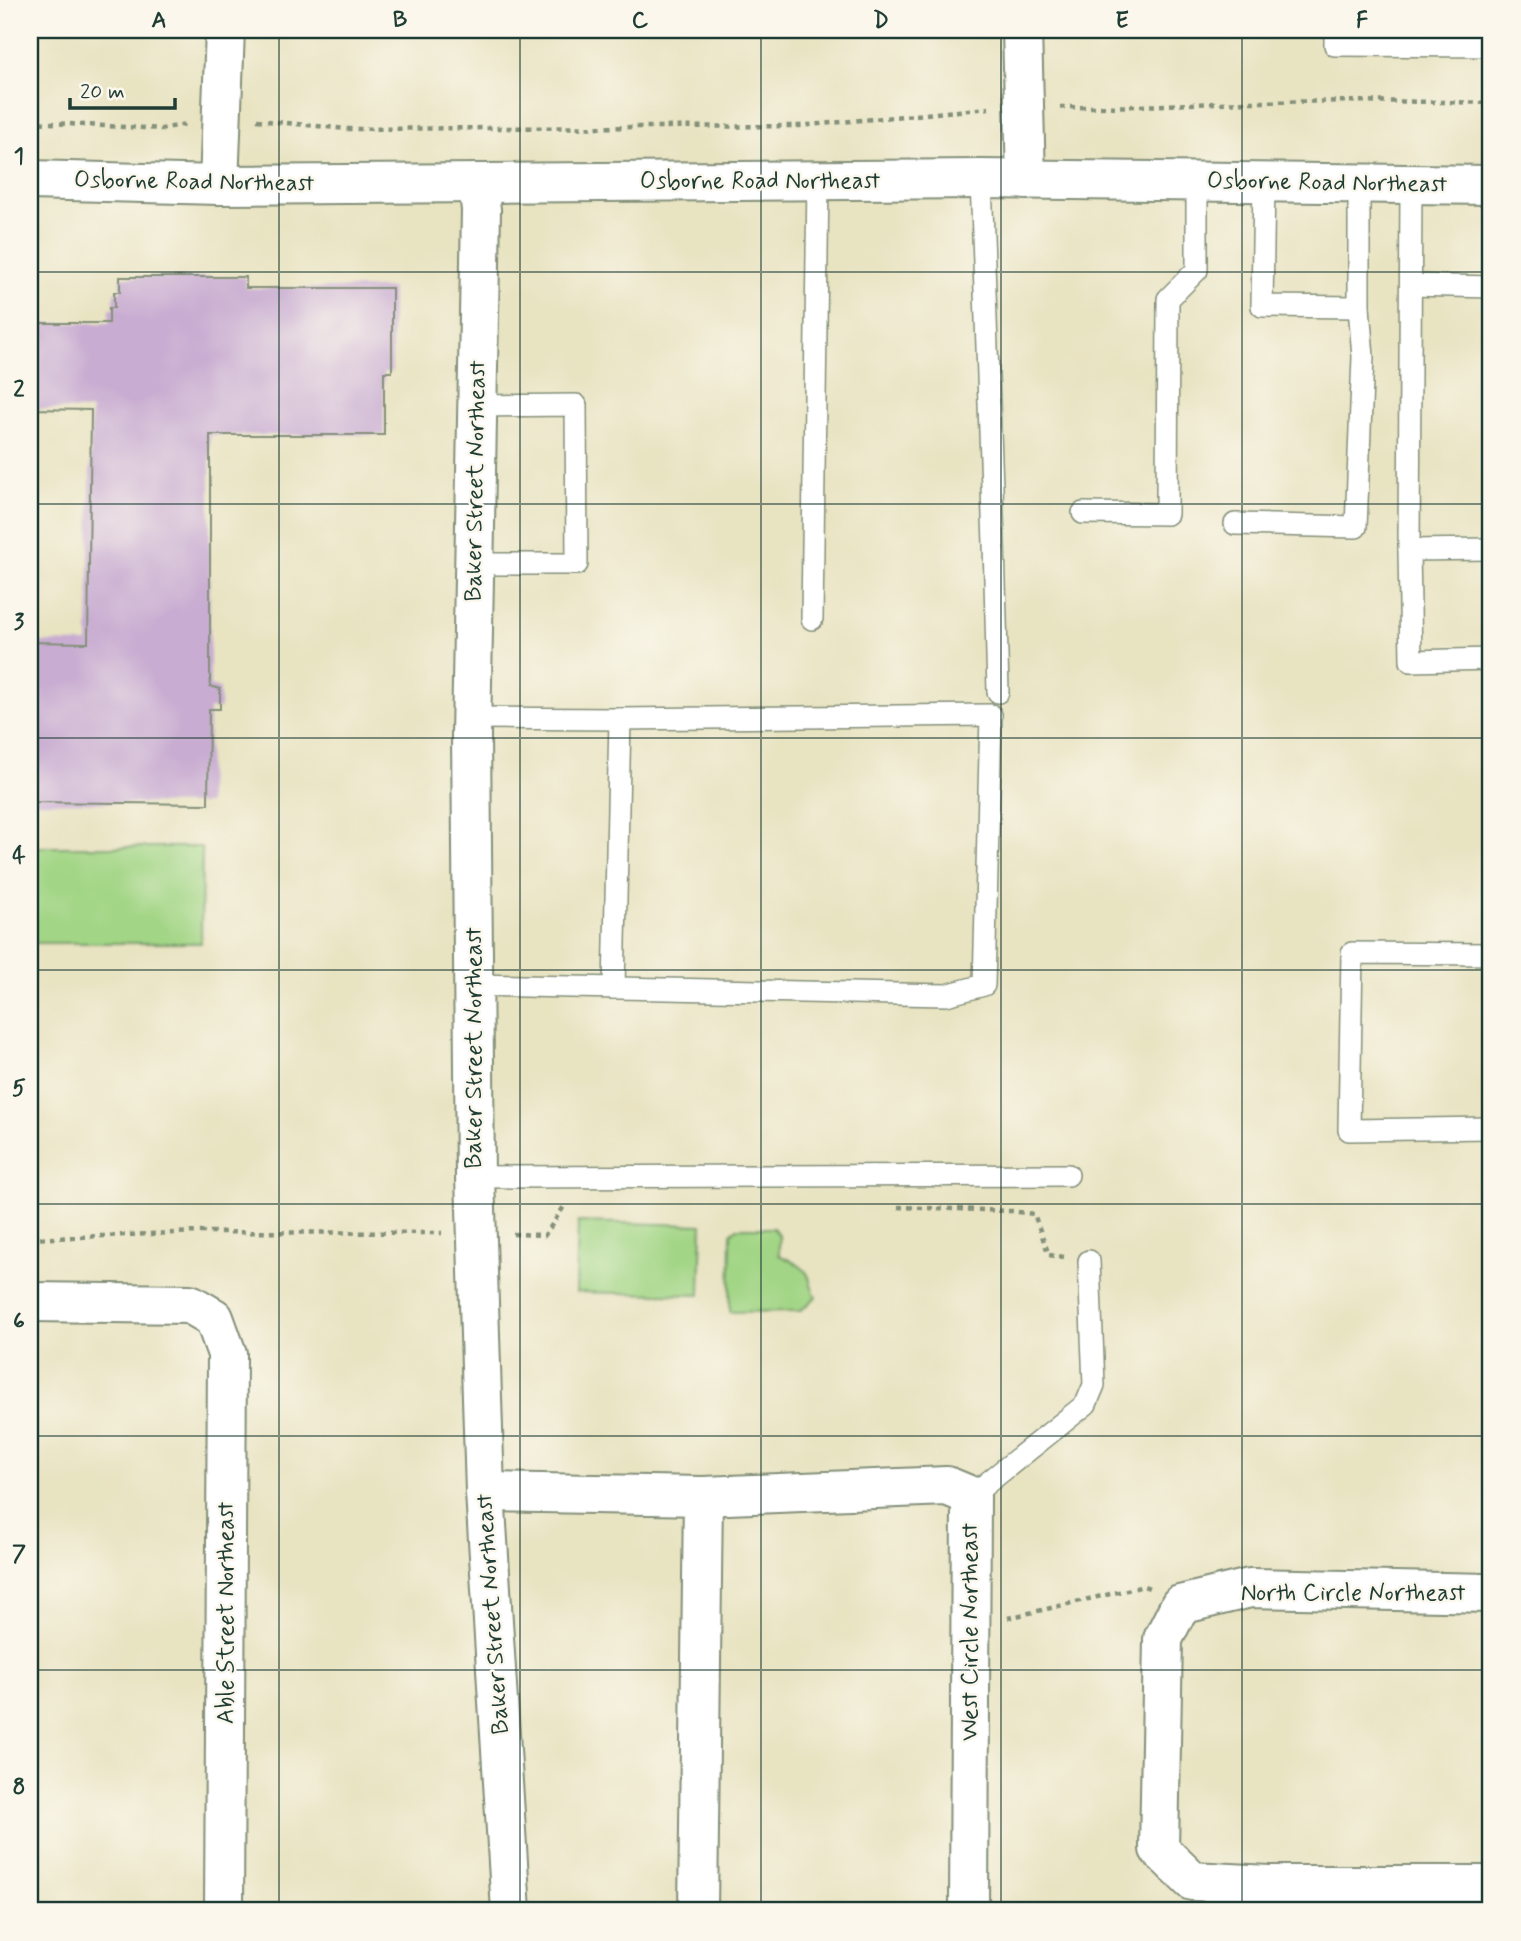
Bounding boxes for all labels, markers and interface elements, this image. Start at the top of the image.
text: A [151,6,167,36]
text: B [393,6,408,36]
text: C [632,6,649,36]
text: D [873,6,889,36]
text: E [1115,6,1129,36]
text: F [1356,6,1368,36]
scale bar [70,66,175,110]
text: 20 m [80,78,125,106]
text: 1 [14,142,24,172]
street label: Osborne Road Northeast [74,164,315,200]
street label: Osborne Road Northeast [1207,165,1448,201]
street label: Osborne Road Northeast [640,166,881,197]
street label: Baker Street Northeast [458,360,494,602]
text: 2 [13,375,25,405]
text: 3 [14,608,25,638]
text: 4 [12,841,26,871]
street label: Baker Street Northeast [459,927,490,1169]
text: 5 [12,1074,26,1104]
text: 6 [13,1307,25,1337]
street label: Baker Street Northeast [469,1492,517,1735]
street label: Able Street Northeast [211,1501,242,1724]
street label: West Circle Northeast [955,1522,986,1741]
text: 7 [12,1540,26,1570]
street label: North Circle Northeast [1241,1578,1466,1609]
text: 8 [13,1773,25,1803]

